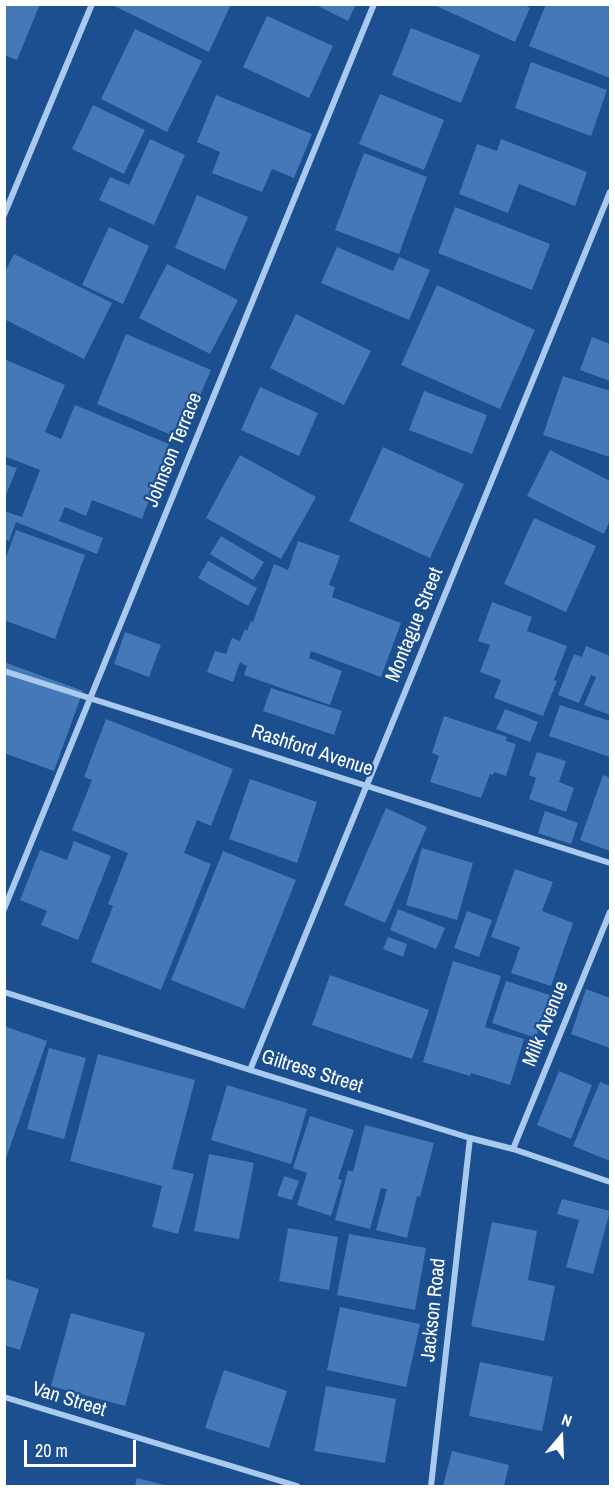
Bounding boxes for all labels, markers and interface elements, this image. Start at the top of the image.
street label: Johnson Terrace [140,389,208,511]
street label: Montague Street [381,564,449,686]
street label: Rashford Avenue [248,720,376,782]
street label: Milk Avenue [518,978,574,1070]
street label: Giltress Street [258,1045,366,1099]
street label: Jackson Road [417,1257,451,1363]
street label: Van Street [29,1377,109,1423]
north arrow [531,1407,591,1467]
text: N [559,1408,575,1432]
scale bar [27,1428,140,1466]
text: 20 m [35,1438,68,1463]

